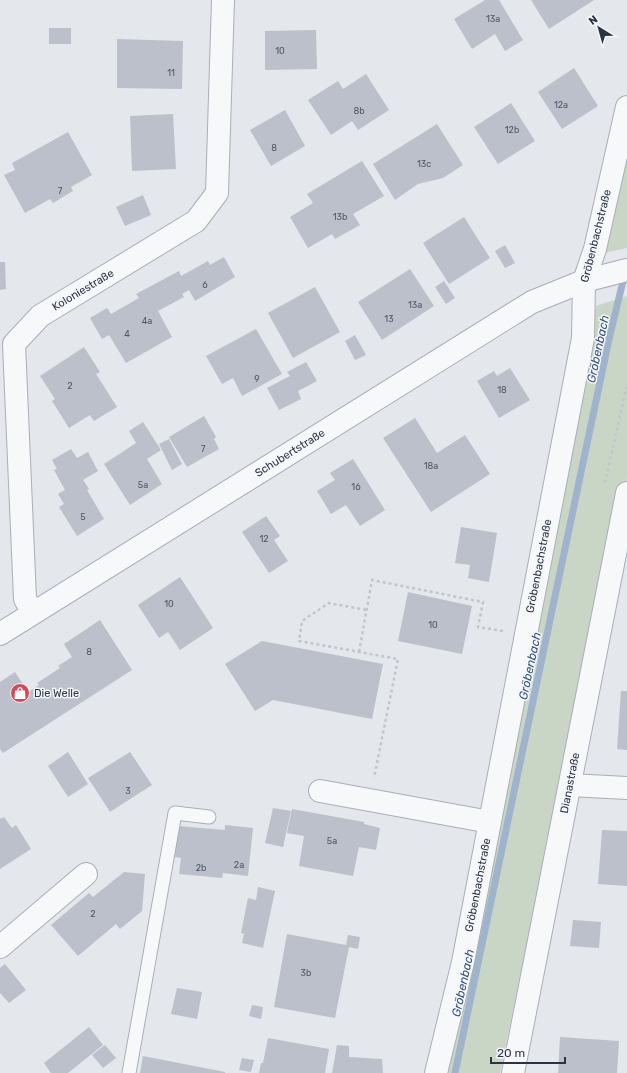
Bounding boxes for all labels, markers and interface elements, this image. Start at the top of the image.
north arrow [579,8,619,48]
text: N [586,13,600,28]
house number: 13a [486,14,500,24]
house number: 10 [275,46,285,56]
house number: 11 [167,68,175,78]
house number: 12a [554,100,568,110]
house number: 8b [353,106,365,116]
house number: 12b [505,125,519,135]
house number: 8 [271,143,277,153]
house number: 13c [417,159,431,169]
house number: 7 [58,186,63,196]
street label: Gröbenbachstraße [578,188,614,284]
house number: 13b [333,212,347,222]
street label: Koloniestraße [50,266,116,314]
house number: 6 [202,280,208,290]
house number: 13a [408,300,422,310]
house number: 13 [384,314,394,324]
water label: Gröbenbach [584,314,612,384]
house number: 4a [142,316,152,326]
house number: 4 [124,329,130,339]
house number: 9 [254,374,260,384]
house number: 2 [67,381,73,391]
house number: 18 [497,385,507,395]
street label: Schubertstraße [253,426,327,480]
house number: 7 [201,444,206,454]
house number: 18a [424,461,438,471]
house number: 5a [138,480,148,490]
house number: 16 [351,482,361,492]
house number: 5 [80,512,86,522]
street label: Gröbenbachstraße [524,518,554,614]
house number: 12 [259,534,269,544]
house number: 10 [164,599,174,609]
house number: 10 [428,620,438,630]
water label: Gröbenbach [516,631,544,701]
house number: 8 [86,647,92,657]
shop icon: Die Welle [9,682,31,704]
place label: Die Welle [34,687,79,700]
street label: Dianastraße [558,751,582,815]
house number: 3 [125,786,131,796]
house number: 5a [327,836,337,846]
street label: Gröbenbachstraße [463,837,493,933]
house number: 2a [234,860,244,870]
house number: 2b [196,863,206,873]
house number: 2 [90,909,96,919]
water label: Gröbenbach [449,948,477,1018]
house number: 3b [301,968,311,978]
scale bar [491,1039,565,1065]
text: 20 m [497,1046,525,1060]

